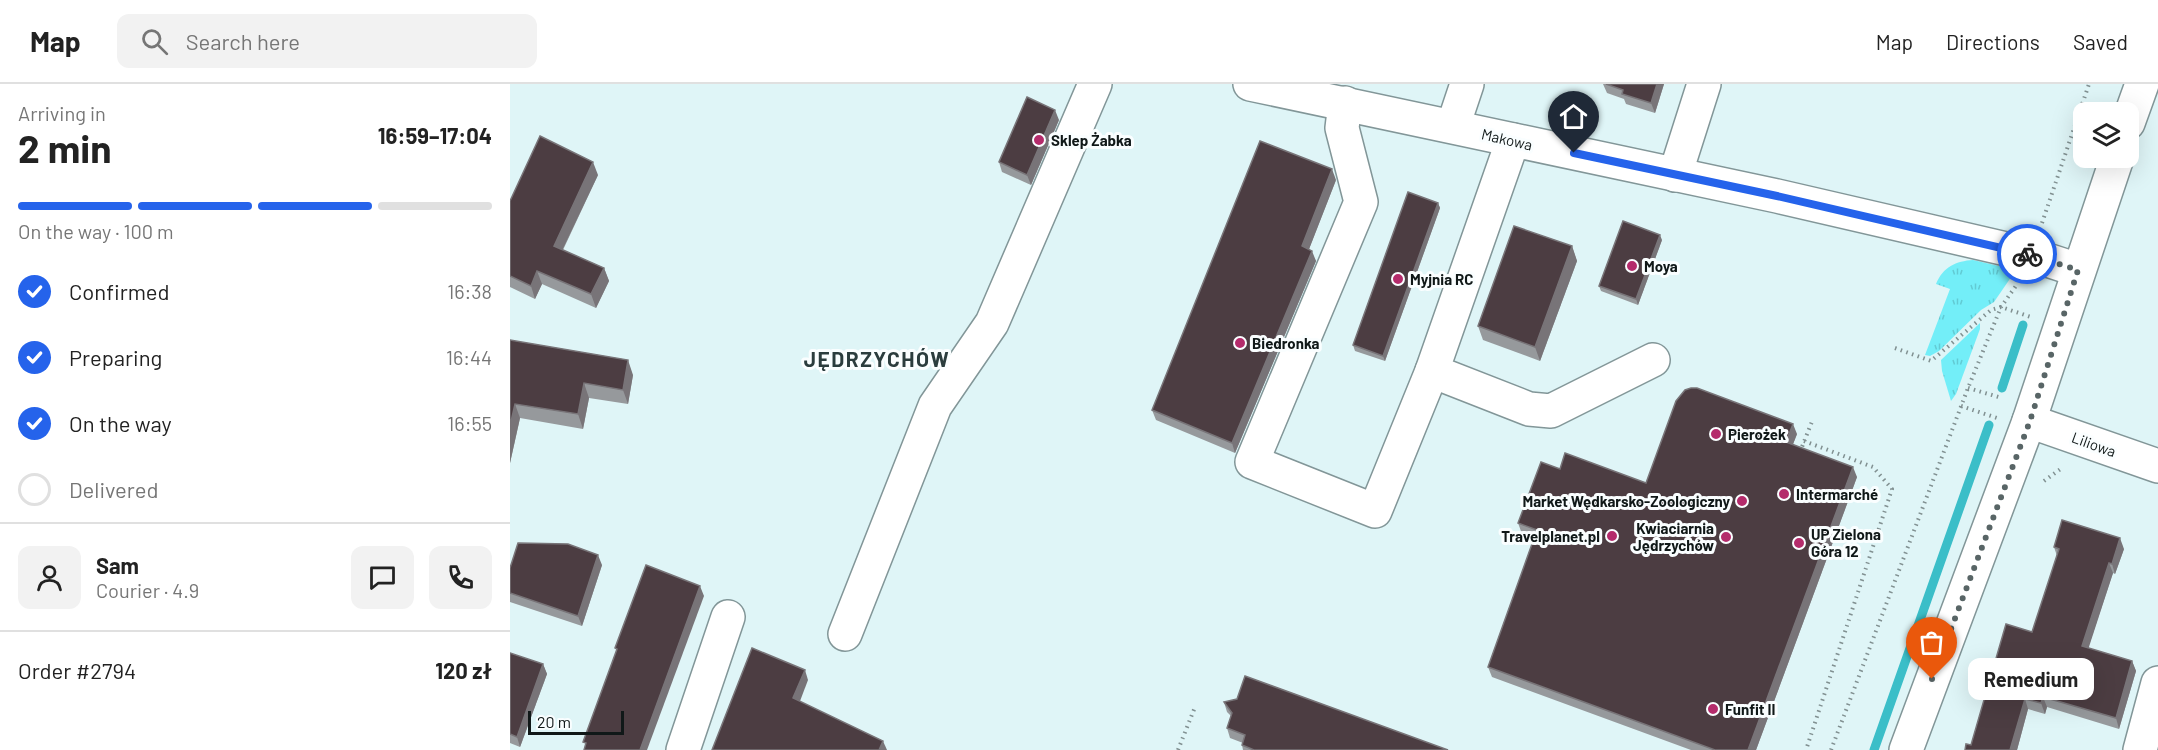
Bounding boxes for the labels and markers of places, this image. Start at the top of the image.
pin [1548,91,1599,153]
place label: Sklep Żabka [1051,131,1132,149]
marker: Sklep Żabka [1032,133,1046,147]
place label: Moya [1644,257,1678,275]
marker: Moya [1625,259,1639,273]
place label: Myjnia RC [1410,270,1473,288]
marker: Myjnia RC [1391,272,1405,286]
place label: Biedronka [1252,334,1320,352]
marker: Biedronka [1233,336,1247,350]
place label: Pierożek [1728,425,1786,443]
marker: Pierożek [1709,427,1723,441]
place label: Intermarché [1796,485,1878,503]
marker: Intermarché [1777,487,1791,501]
place label: Market Wędkarsko-Zoologiczny [1522,492,1730,510]
marker: Market Wędkarsko-Zoologiczny [1735,494,1749,508]
place label: Kwiaciarnia Jędrzychów [1633,519,1714,554]
place label: UP Zielona Góra 12 [1811,525,1881,560]
place label: Travelplanet.pl [1501,527,1600,545]
marker: Travelplanet.pl [1605,529,1619,543]
marker: Kwiaciarnia Jędrzychów [1719,530,1733,544]
marker: UP Zielona Góra 12 [1792,536,1806,550]
pin [1906,617,1957,679]
callout: Remedium [1968,658,2094,700]
place label: Funfit II [1725,700,1776,718]
marker: Funfit II [1706,702,1720,716]

